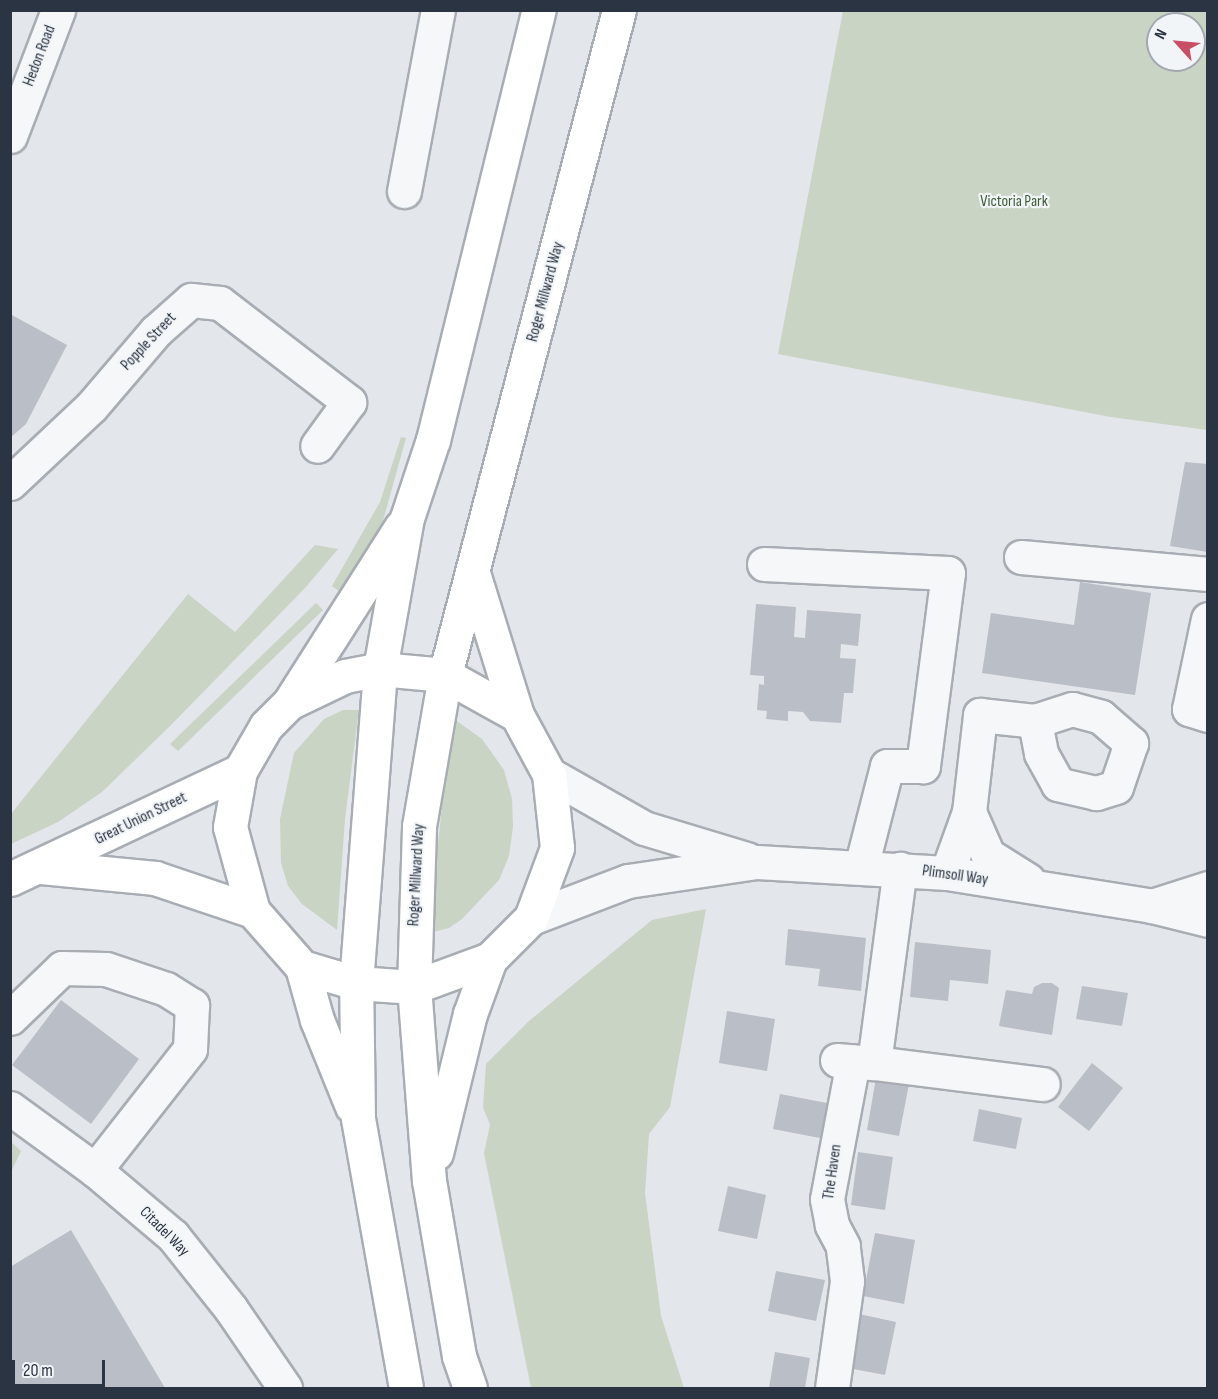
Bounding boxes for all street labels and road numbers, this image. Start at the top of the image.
street label: Hedon Road [20,23,60,89]
street label: Roger Millward Way [523,240,569,344]
street label: Popple Street [117,309,181,375]
street label: Great Union Street [92,788,190,850]
street label: Roger Millward Way [405,823,429,927]
street label: Plimsoll Way [921,862,989,890]
street label: The Haven [820,1143,846,1201]
street label: Citadel Way [135,1203,193,1261]

